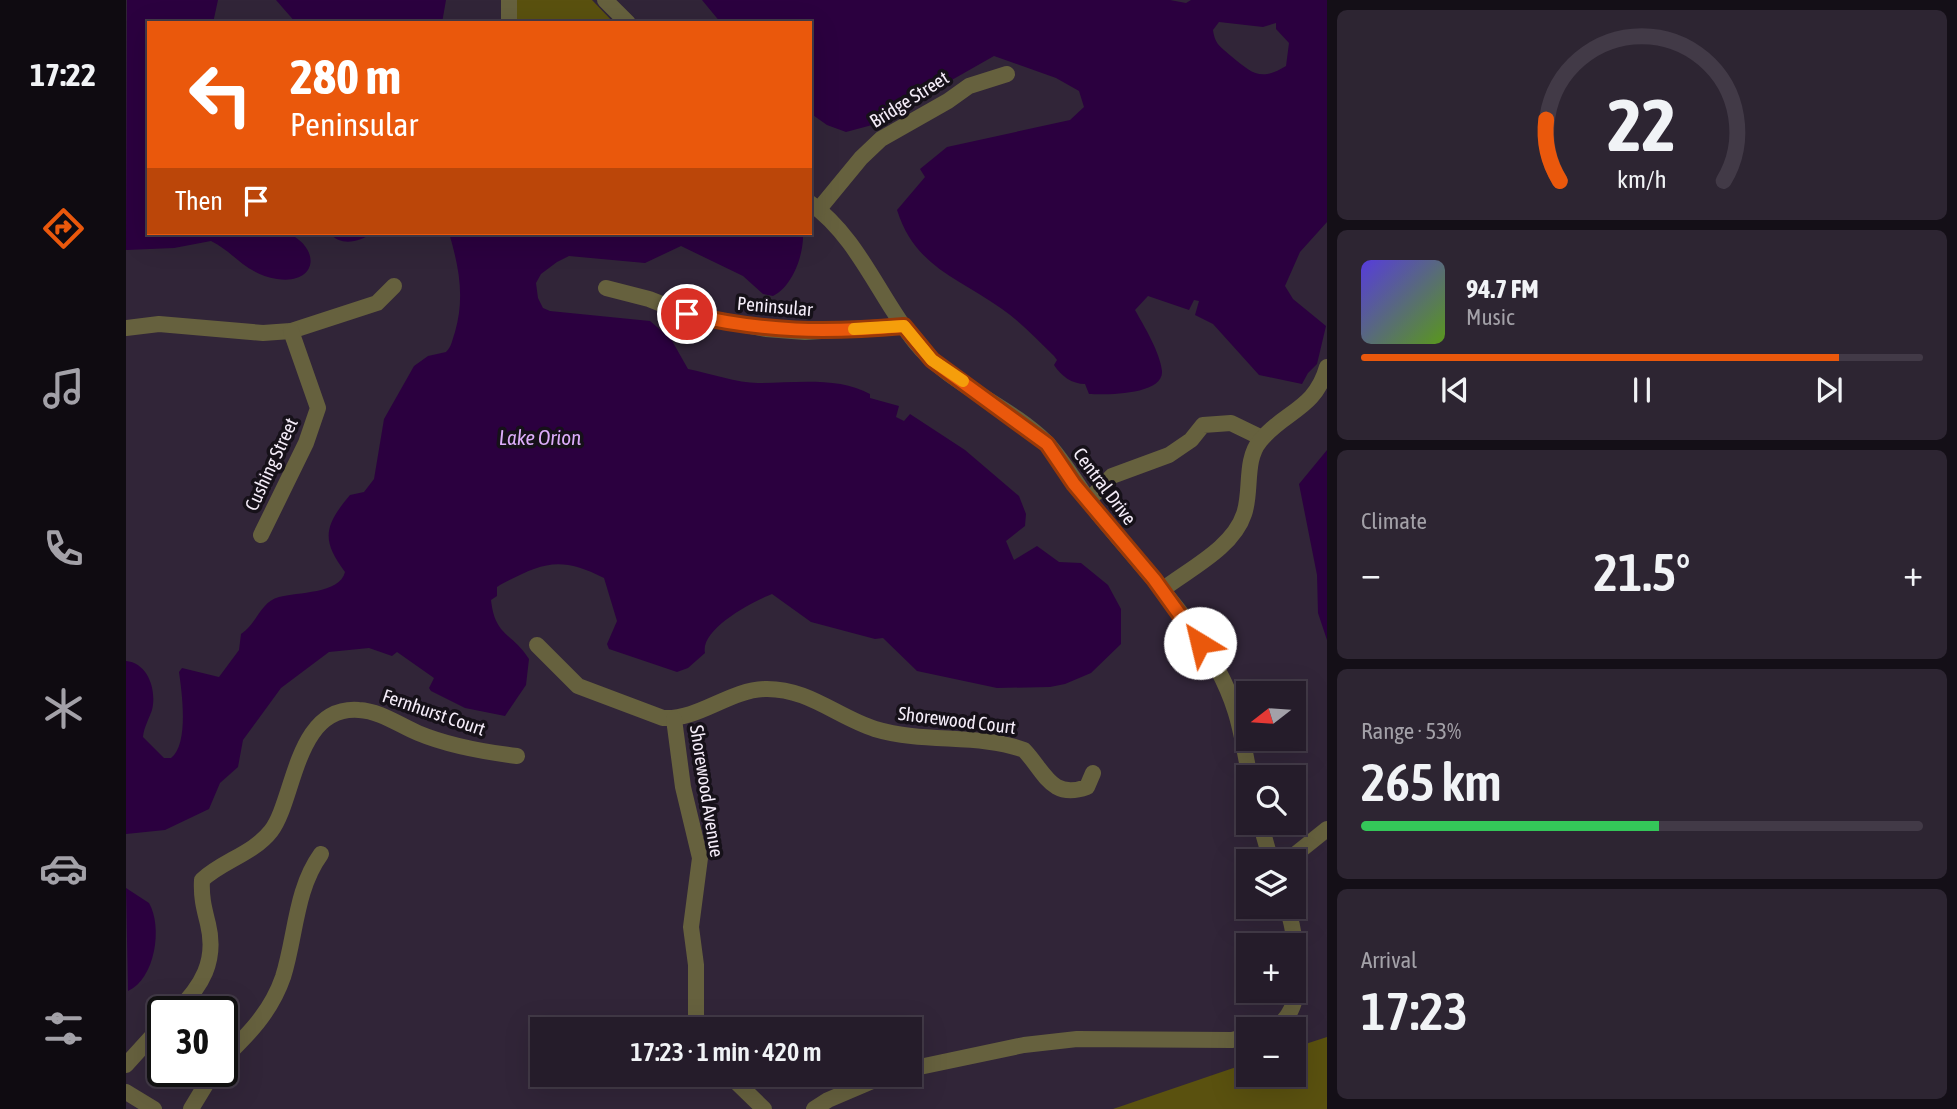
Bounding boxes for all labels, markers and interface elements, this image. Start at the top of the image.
text: 280 m [290,48,401,104]
icon: left [175,49,266,140]
text: 17:22 [30,56,96,93]
street label: Bridge Street [866,66,952,132]
text: 22 [1608,83,1676,166]
text: Peninsular [290,106,418,143]
text: km/h [1617,165,1667,193]
icon: arrive [237,182,275,220]
text: Then [175,186,223,216]
icon: directions [39,204,88,253]
text: 94.7 FM [1466,274,1539,304]
pin [657,284,717,344]
street label: Peninsular [736,292,814,320]
icon: arrive [668,295,706,333]
text: Music [1466,304,1514,330]
icon: music [39,364,88,413]
icon: previous [1436,371,1474,409]
icon: pause [1623,371,1661,409]
icon: next [1810,371,1848,409]
street label: Cushing Street [240,414,302,514]
water label: Lake Orion [499,425,581,449]
street label: Central Drive [1069,443,1141,529]
text: Climate [1361,508,1427,534]
icon: phone [39,524,88,573]
text: 21.5° [1594,542,1690,602]
text: − [1361,551,1381,594]
text: + [1903,551,1923,594]
position arrow [1163,606,1237,680]
north arrow [1236,681,1306,751]
map controls [1236,681,1306,1087]
icon: climate [39,684,88,733]
street label: Fernhurst Court [380,684,488,740]
street label: Shorewood Court [897,702,1017,738]
text: Range · 53% [1361,718,1461,744]
street label: Shorewood Avenue [686,723,728,859]
text: 265 km [1361,752,1502,812]
button: search [1236,765,1306,835]
icon: car [39,844,88,893]
button: layers [1236,849,1306,919]
button: + [1236,933,1306,1003]
text: Arrival [1361,947,1417,973]
text: 17:23 [1361,981,1468,1041]
speed limit sign: 30 [147,996,238,1087]
icon: filters [39,1004,88,1053]
button: − [1236,1017,1306,1087]
text: 17:23 · 1 min · 420 m [631,1037,821,1067]

